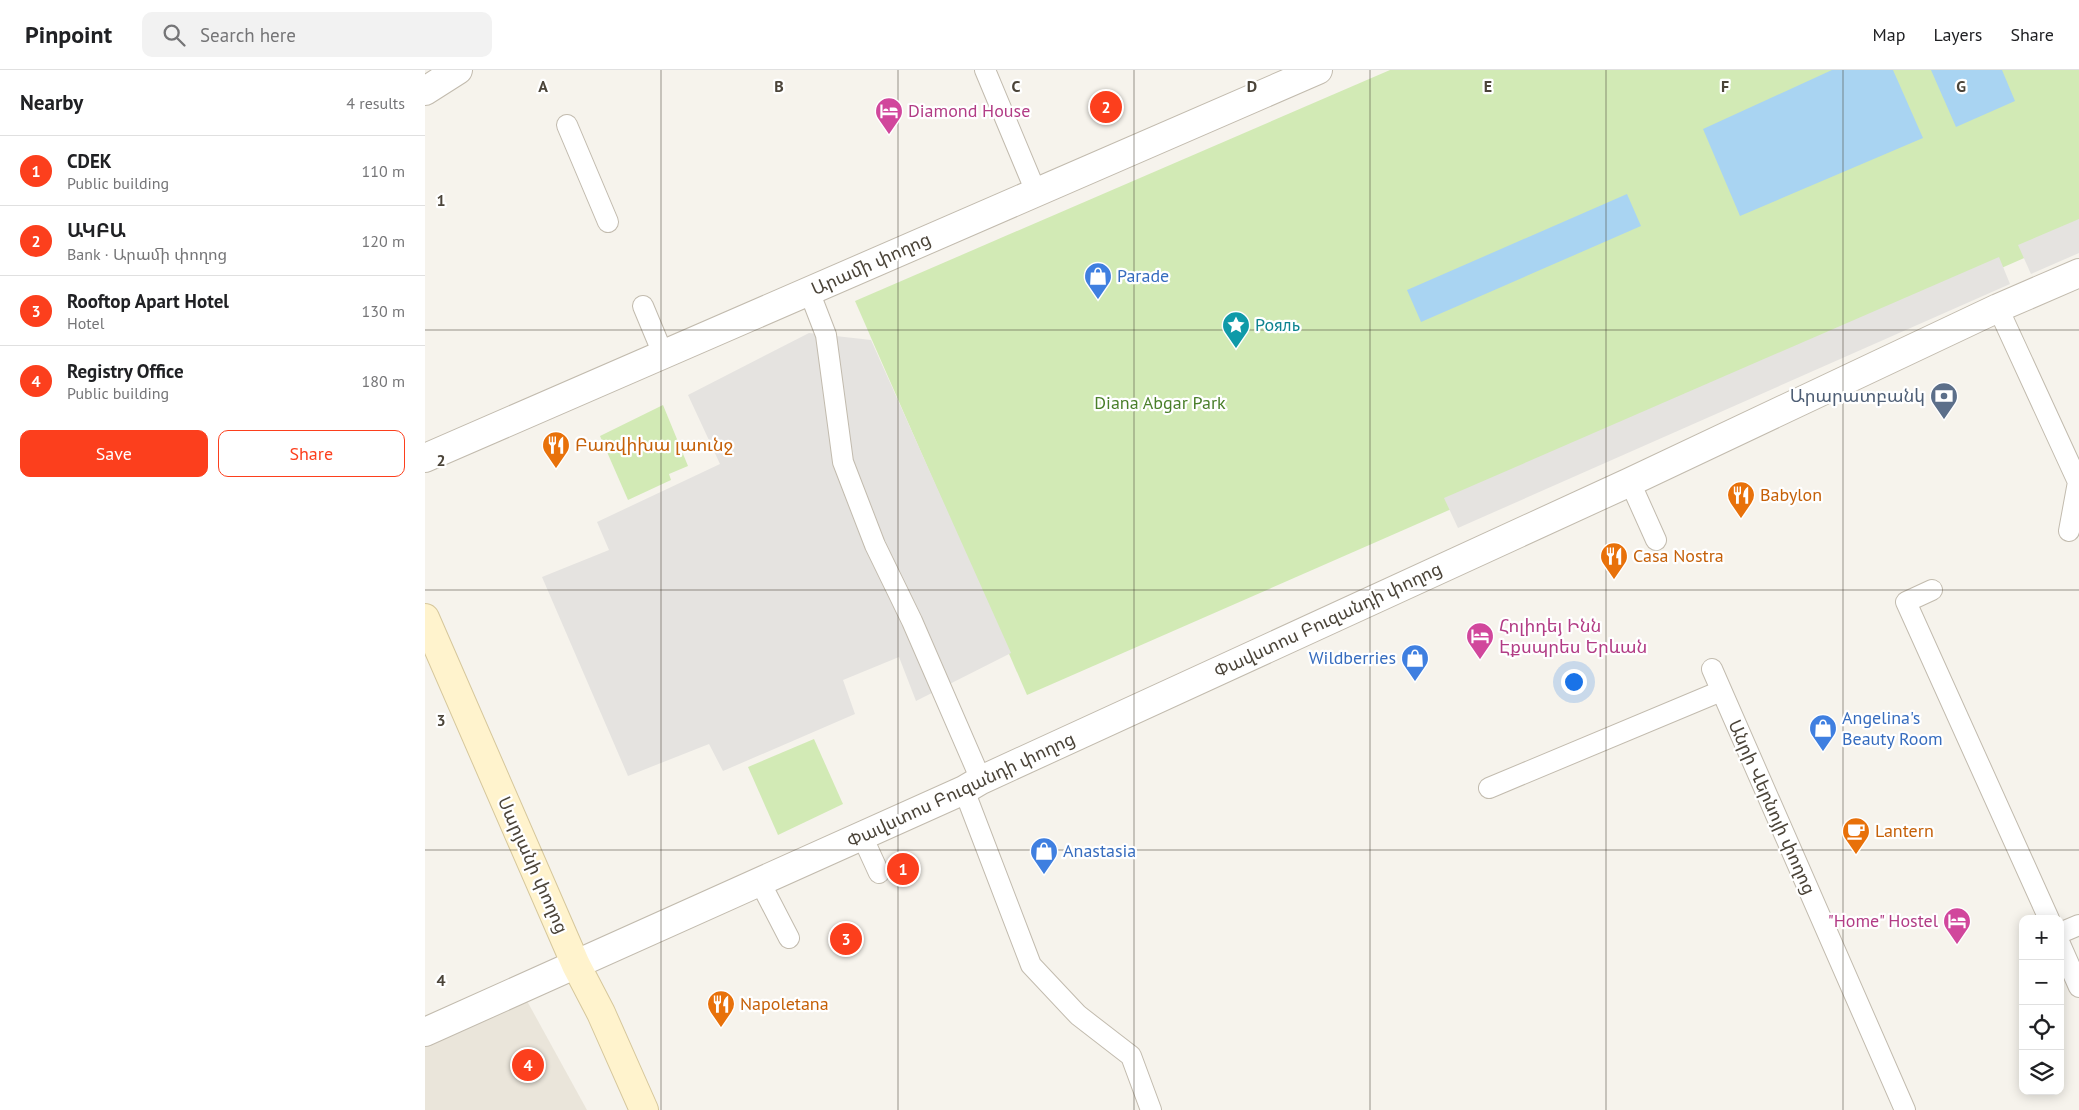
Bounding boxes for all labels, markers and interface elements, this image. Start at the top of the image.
search box [142,12,492,57]
text: Pinpoint [25,19,112,50]
icon: search [160,21,188,49]
text: Search here [200,23,296,47]
text: Map [1873,23,1905,46]
text: Layers [1933,23,1982,46]
text: Share [2010,23,2054,46]
text: A [538,76,548,96]
text: B [774,76,784,96]
text: C [1012,76,1021,96]
text: D [1247,76,1257,96]
text: E [1484,76,1492,96]
text: F [1721,76,1729,96]
text: G [1956,76,1966,96]
pin: 2 [1090,88,1122,126]
text: Nearby [20,89,83,116]
text: 4 results [346,93,405,113]
hotel icon: Diamond House [874,96,904,135]
place label: Diamond House [908,99,1030,122]
text: CDEK [67,149,112,173]
text: 1 [31,161,41,181]
text: 110 m [362,161,405,181]
text: Public building [67,173,169,193]
text: 1 [436,190,446,210]
text: ԱԿԲԱ [67,218,126,242]
street label: Արամի փողոց [808,227,934,300]
text: 2 [31,231,41,251]
text: 120 m [362,231,405,251]
text: Bank · Արամի փողոց [67,244,227,264]
shop icon: Parade [1083,261,1113,300]
place label: Parade [1117,264,1169,287]
text: Rooftop Apart Hotel [67,289,229,313]
text: 3 [31,301,41,321]
text: 130 m [362,301,405,321]
place icon: Рояль [1221,310,1251,349]
text: Hotel [67,313,104,333]
place label: Рояль [1255,313,1300,336]
text: Registry Office [67,359,184,383]
text: 4 [31,371,41,391]
text: 180 m [362,371,405,391]
bank icon: Արարատբանկ [1929,381,1959,420]
text: Public building [67,383,169,403]
place label: Արարատբանկ [1790,384,1925,407]
park label: Diana Abgar Park [1094,391,1226,414]
button: Save [20,430,208,477]
button: Share [218,430,405,477]
restaurant icon: Բառվիխա լաունջ [541,430,571,469]
place label: Բառվիխա լաունջ [575,433,733,456]
text: 2 [436,450,446,470]
restaurant icon: Babylon [1726,480,1756,519]
place label: Babylon [1760,483,1822,506]
restaurant icon: Casa Nostra [1599,541,1629,580]
place label: Casa Nostra [1633,544,1724,567]
street label: Փավստոս Բուզանդի փողոց [1210,557,1445,683]
place label: Հոլիդեյ Ինն Էքսպրես Երևան [1499,614,1647,658]
hotel icon: Հոլիդեյ Ինն Էքսպրես Երևան [1465,621,1495,660]
shop icon: Wildberries [1400,643,1430,682]
place label: Wildberries [1309,646,1396,669]
your location [1561,669,1587,695]
place label: Angelina's Beauty Room [1842,706,1943,750]
text: 3 [436,710,446,730]
shop icon: Angelina's Beauty Room [1808,713,1838,752]
street label: Անրի Վերնոյի փողոց [1724,716,1821,898]
street label: Փավստոս Բուզանդի փողոց [843,727,1078,853]
street label: Սարյանի փողոց [493,793,574,937]
cafe icon: Lantern [1841,816,1871,855]
place label: Lantern [1875,819,1934,842]
shop icon: Anastasia [1029,836,1059,875]
place label: Anastasia [1063,839,1136,862]
pin: 1 [887,850,919,888]
hotel icon: "Home" Hostel [1942,906,1972,945]
place label: "Home" Hostel [1828,909,1939,932]
map controls [2019,915,2064,1095]
button: + [2019,915,2064,960]
pin: 3 [830,920,862,958]
button: − [2019,960,2064,1005]
text: 4 [436,970,446,990]
restaurant icon: Napoletana [706,989,736,1028]
place label: Napoletana [740,992,829,1015]
button: locate [2019,1005,2064,1050]
pin: 4 [512,1046,544,1084]
button: layers [2019,1050,2064,1095]

